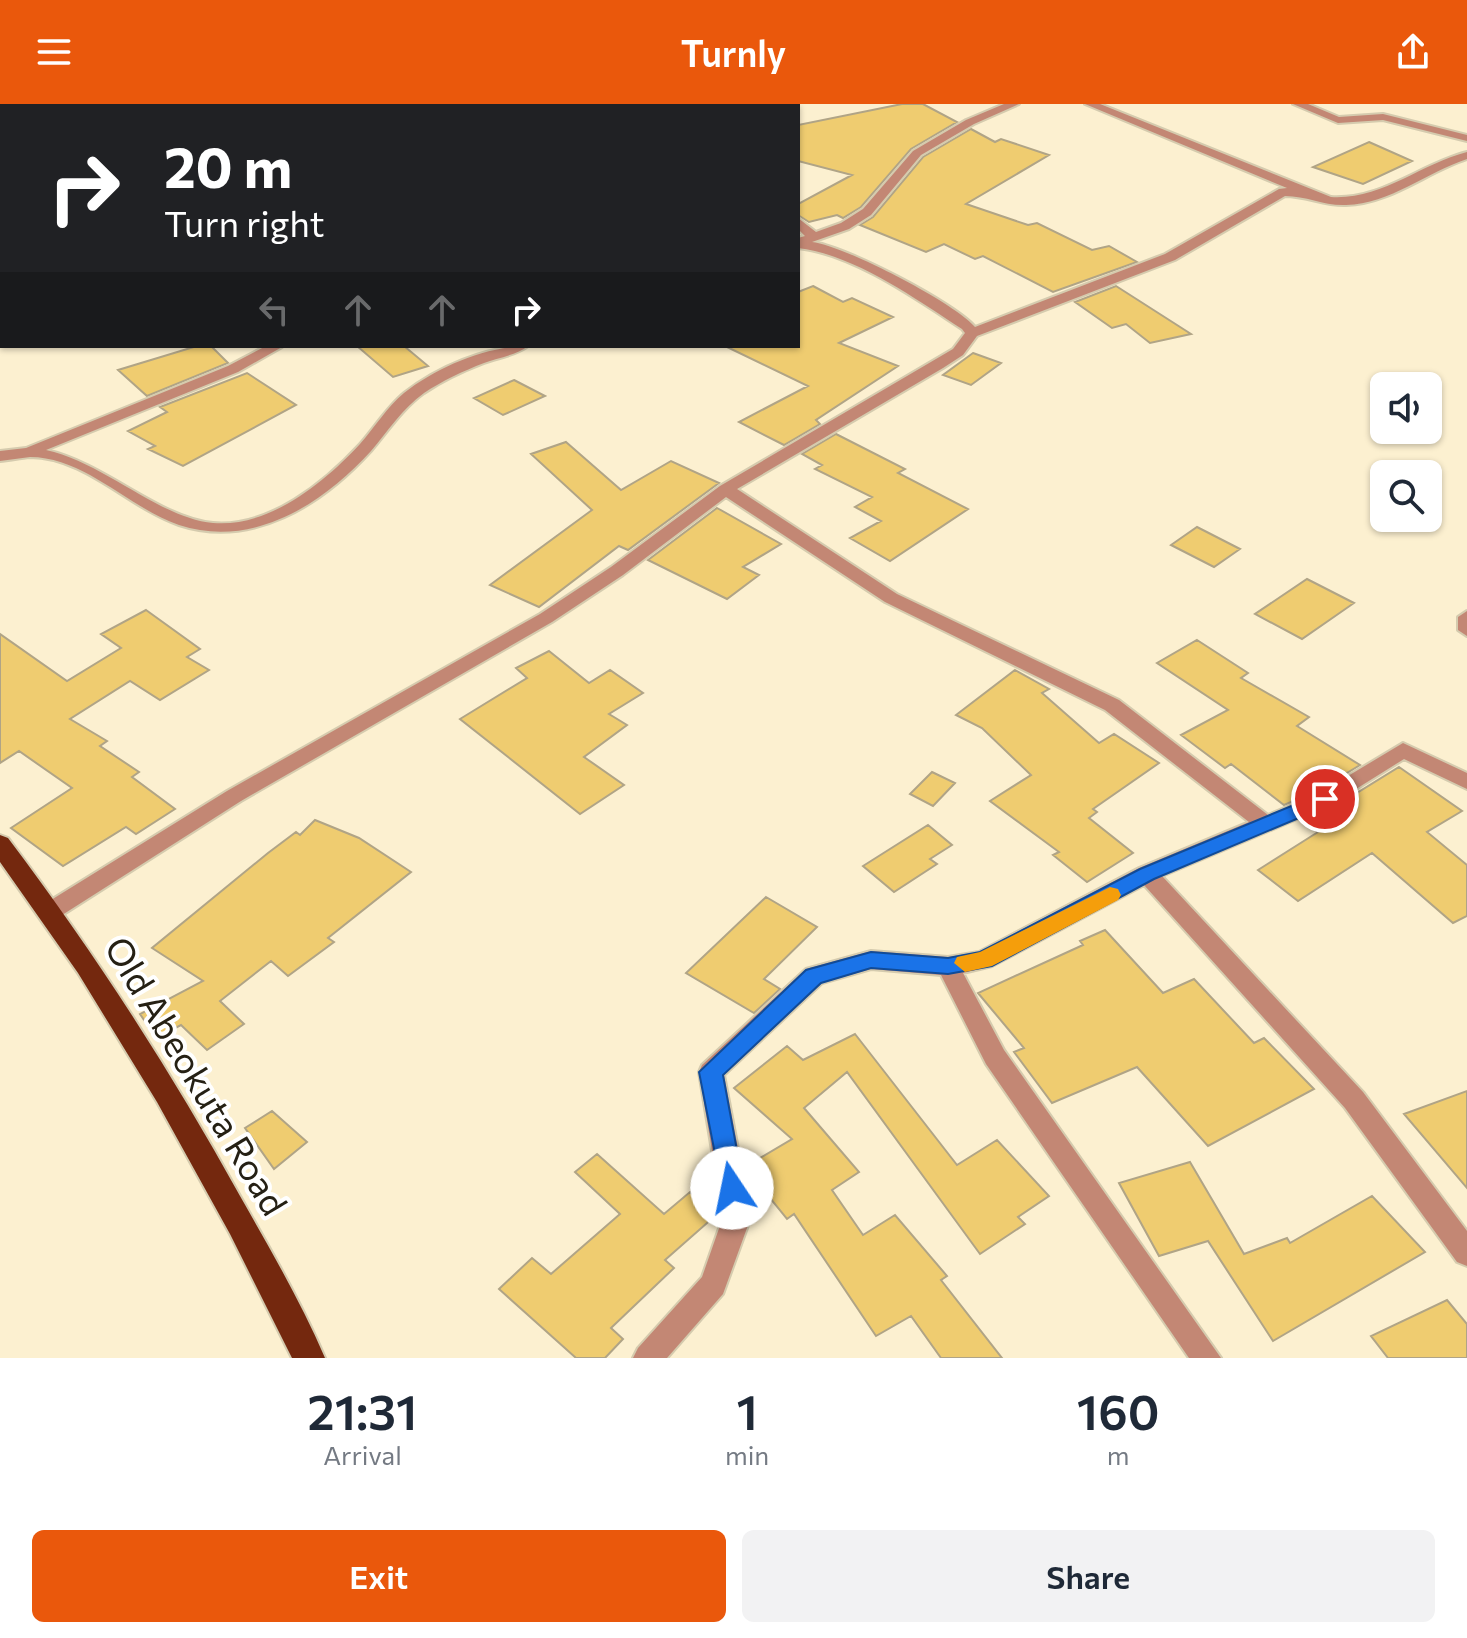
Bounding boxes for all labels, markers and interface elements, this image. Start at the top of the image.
icon: menu [32,30,76,74]
text: Turnly [681,30,786,74]
icon: share [1391,30,1435,74]
text: 20 m [164,131,292,200]
icon: right [32,136,136,240]
text: Turn right [164,200,325,244]
icon: left [252,288,296,332]
icon: ahead [336,288,380,332]
icon: ahead [420,288,464,332]
icon: right [504,288,548,332]
map controls [1370,372,1442,532]
button: sound [1370,372,1442,444]
button: search [1370,460,1442,532]
pin [1291,765,1359,833]
icon: arrive [1303,777,1347,821]
street label: Old Abeokuta Road [97,928,298,1222]
position arrow [690,1146,774,1230]
text: 21:31 [308,1381,417,1440]
text: 1 [736,1381,758,1440]
text: 160 [1077,1381,1159,1440]
text: Arrival [323,1439,402,1470]
text: min [725,1439,769,1470]
text: m [1107,1439,1129,1470]
button: Exit [32,1530,726,1622]
button: Share [742,1530,1435,1622]

